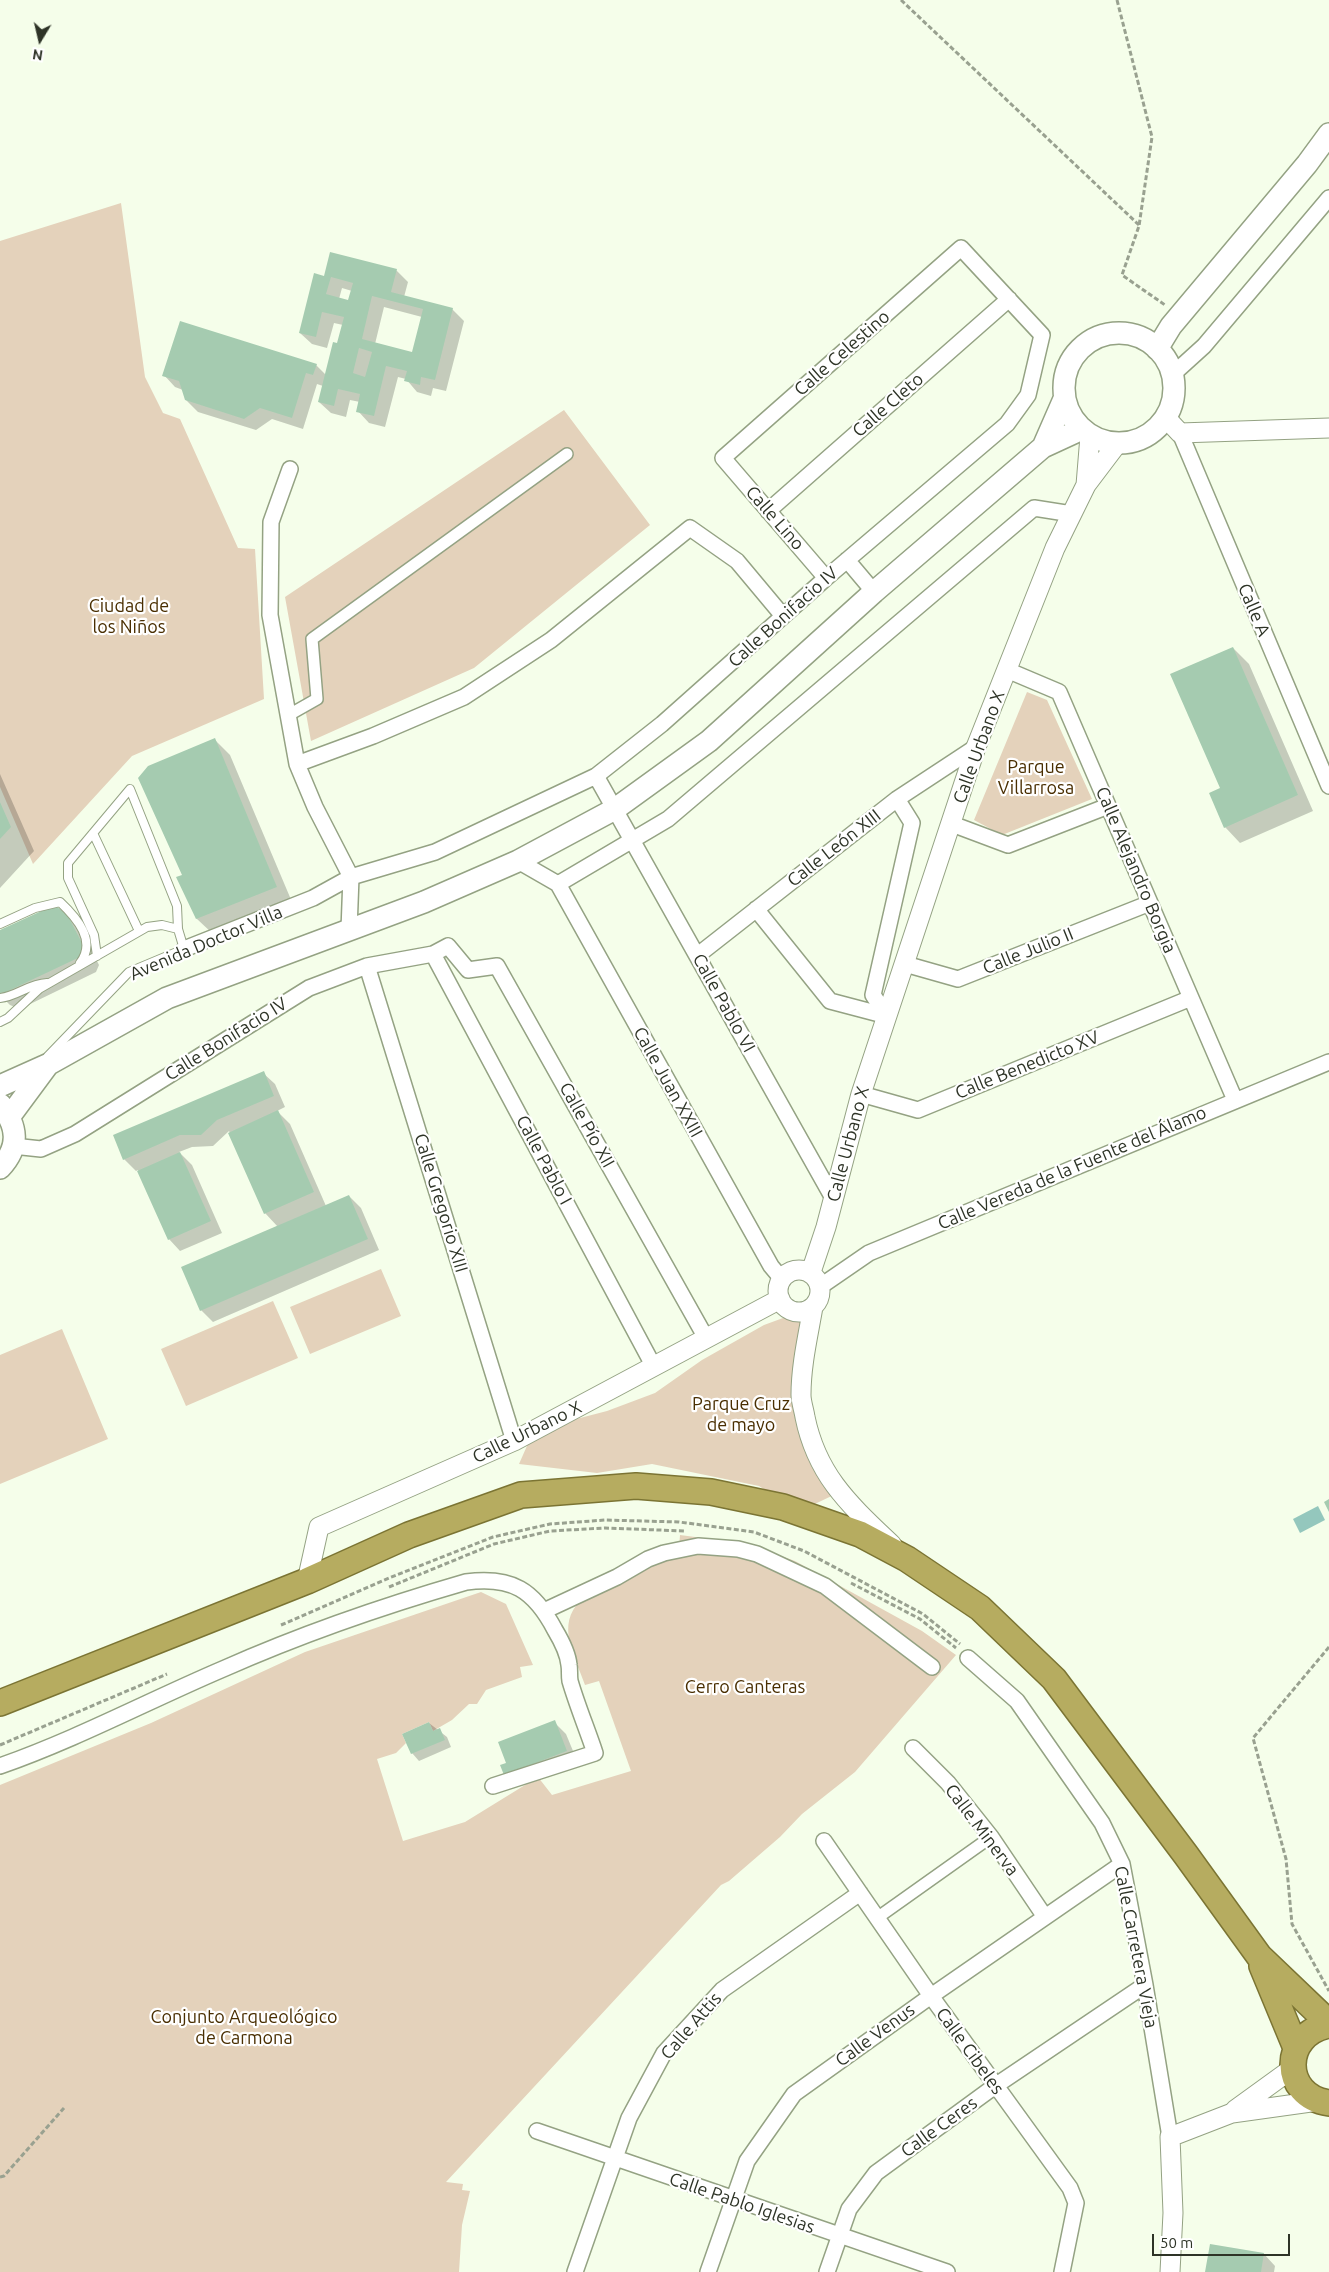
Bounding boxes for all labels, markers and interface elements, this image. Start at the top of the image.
north arrow [15,15,65,65]
text: N [31,46,44,64]
street label: Calle Celestino [790,306,894,400]
street label: Calle Cleto [848,368,928,442]
street label: Calle Lino [741,481,809,555]
street label: Calle Bonifacio IV [724,562,842,672]
street label: Calle A [1233,580,1275,640]
park label: Ciudad de los Niños [89,595,169,638]
street label: Calle Urbano X [949,688,1009,806]
park label: Parque Villarrosa [998,756,1074,799]
street label: Calle Alejandro Borgia [1091,783,1181,957]
street label: Calle León XIII [783,805,885,891]
street label: Avenida Doctor Villa [126,901,286,985]
street label: Calle Julio II [980,923,1076,979]
street label: Calle Pablo VI [688,950,760,1056]
street label: Calle Bonifacio IV [161,993,291,1085]
street label: Calle Juan XXIII [629,1023,707,1141]
street label: Calle Benedicto XV [952,1026,1102,1104]
street label: Calle Pío XII [555,1079,619,1171]
street label: Calle Urbano X [822,1084,874,1204]
street label: Calle Vereda de la Fuente del Álamo [934,1101,1210,1235]
street label: Calle Pablo I [511,1112,577,1208]
street label: Calle Gregorio XIII [410,1131,472,1275]
park label: Parque Cruz de mayo [692,1393,790,1436]
street label: Calle Urbano X [469,1396,585,1468]
park label: Cerro Canteras [685,1676,805,1698]
street label: Calle Minerva [940,1780,1024,1880]
street label: Calle Carretera Vieja [1110,1864,1162,2030]
street label: Calle Attis [656,1988,726,2064]
street label: Calle Venus [831,1999,919,2071]
street label: Calle Cibeles [931,2003,1009,2099]
park label: Conjunto Arqueológico de Carmona [150,2006,338,2048]
street label: Calle Ceres [897,2092,981,2162]
street label: Calle Pablo Iglesias [666,2168,818,2238]
scale bar [1154,2224,1292,2256]
text: 50 m [1160,2234,1193,2251]

